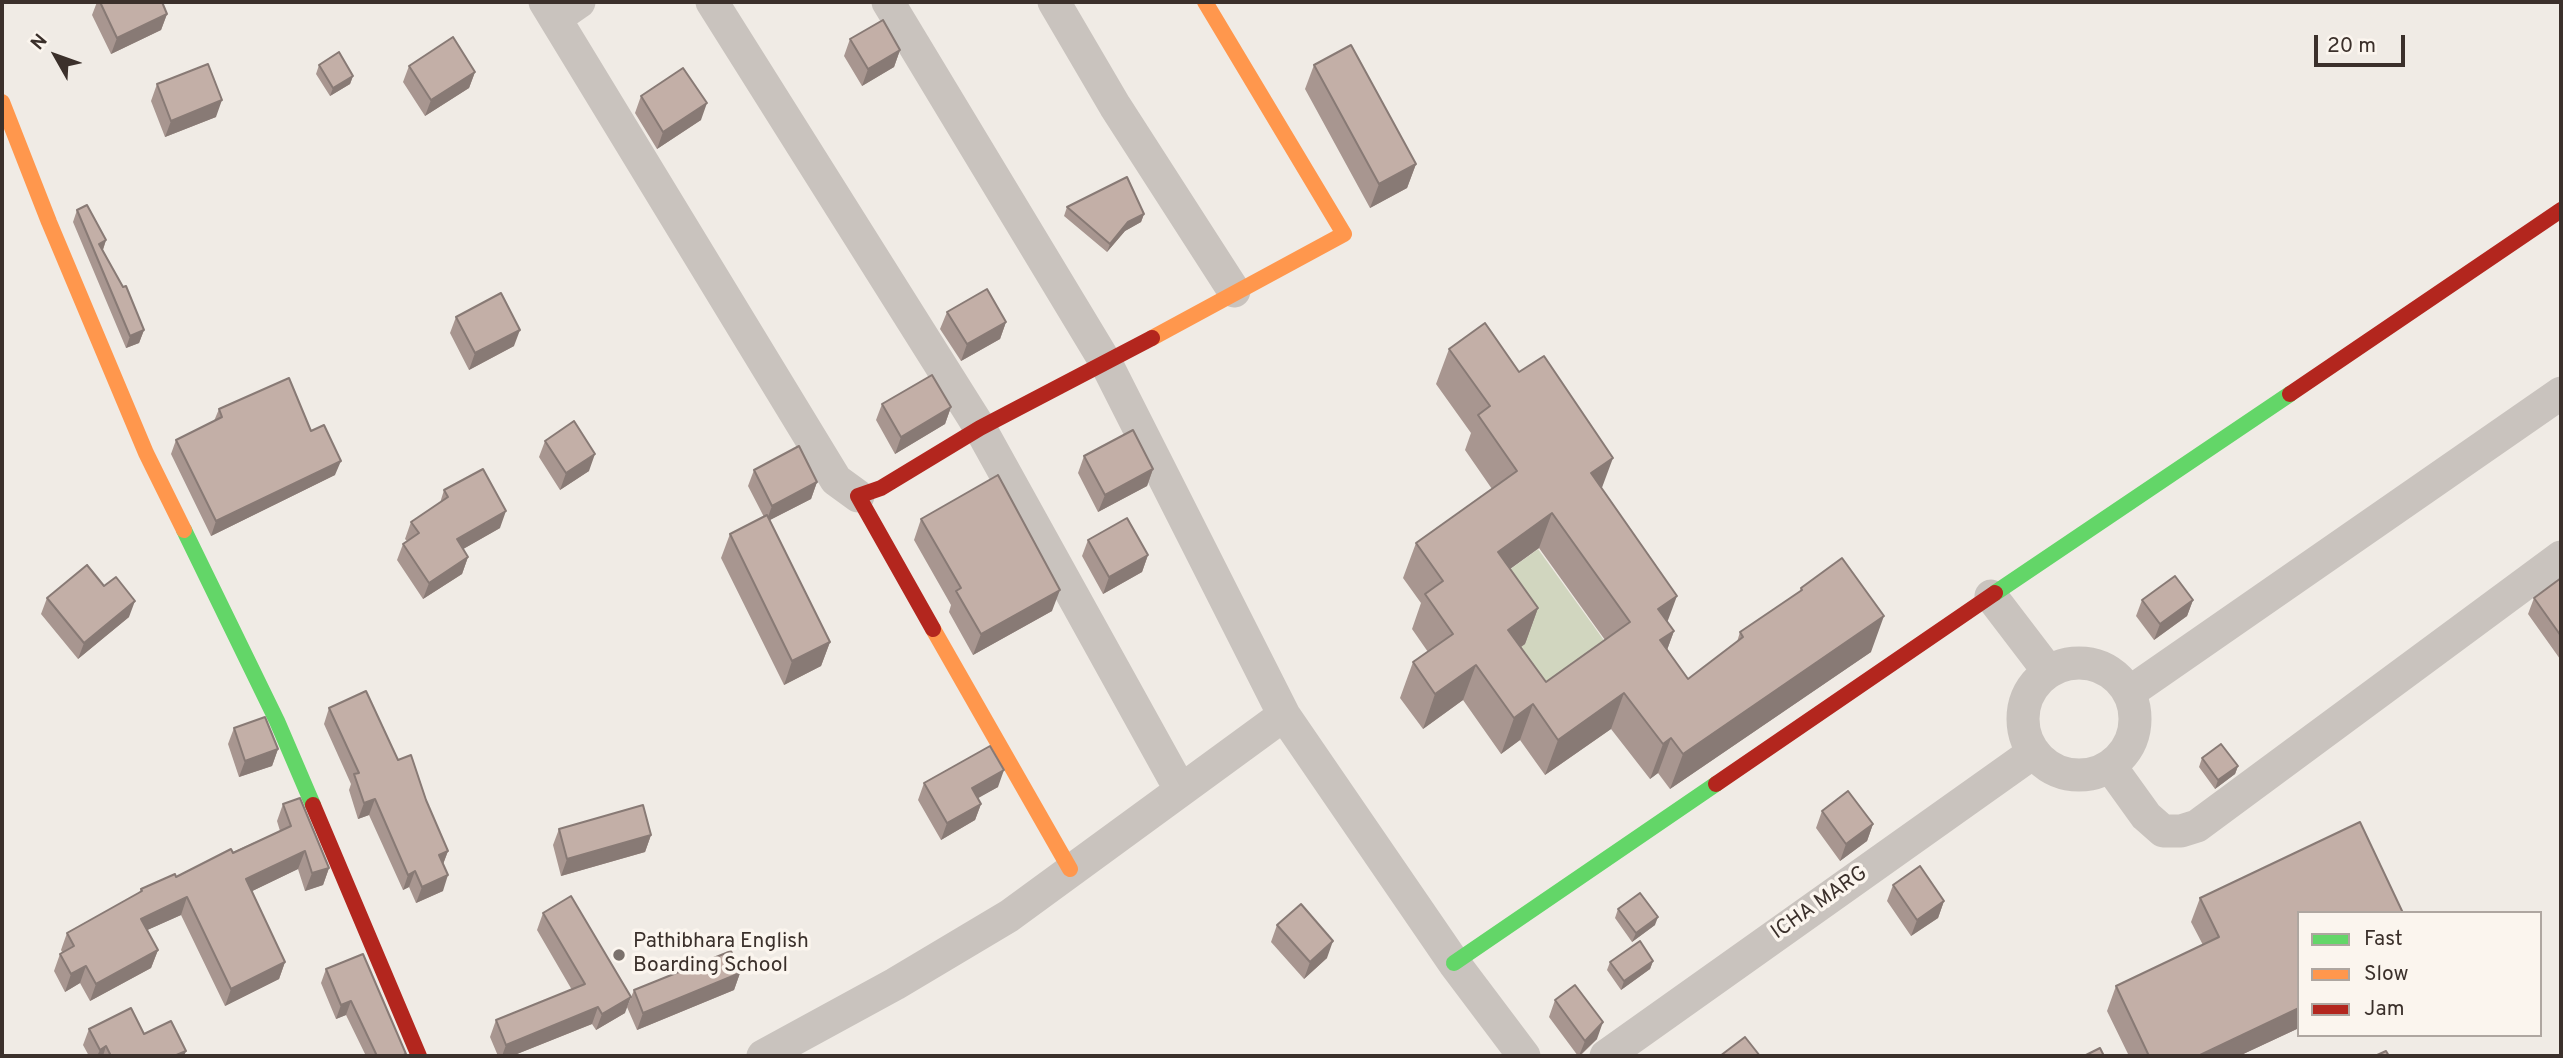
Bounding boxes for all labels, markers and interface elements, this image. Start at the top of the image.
north arrow [21,21,91,91]
scale bar [2318,21,2409,65]
text: N [26,30,53,55]
text: 20 m [2327,33,2376,60]
street label: ICHA MARG [1767,862,1873,946]
legend [2297,911,2542,1037]
text: Fast [2364,926,2403,953]
place label: Pathibhara English Boarding School [633,930,809,980]
marker: Pathibhara English Boarding School [611,947,627,963]
text: Slow [2364,961,2409,988]
text: Jam [2364,996,2405,1023]

